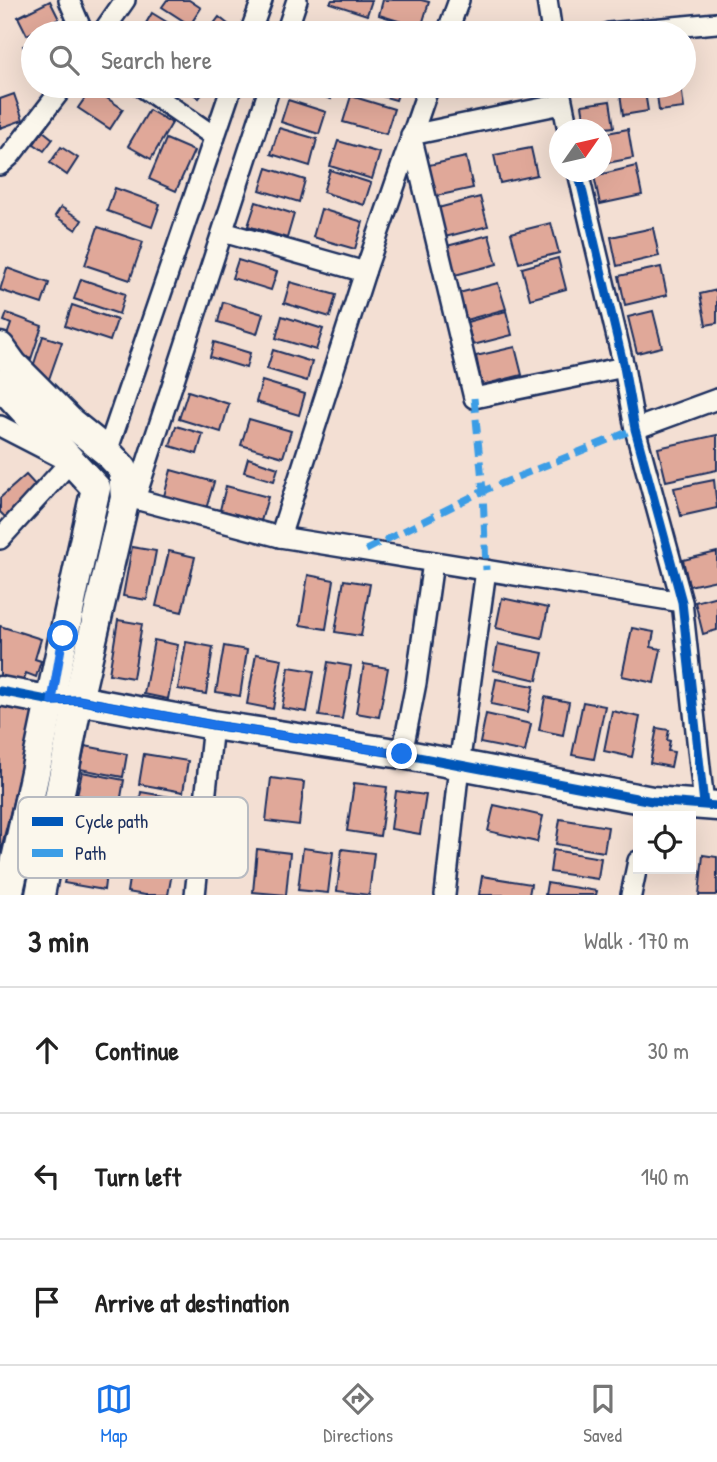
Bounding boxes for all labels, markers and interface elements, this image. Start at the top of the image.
search box [21,21,696,98]
icon: search [45,41,83,79]
text: Search here [101,42,212,77]
north arrow [549,119,612,182]
route start [47,620,78,651]
route end [386,738,417,769]
legend [18,797,248,878]
text: Cycle path [75,808,148,834]
map controls [633,811,696,874]
button: locate [633,811,696,874]
text: Path [75,840,106,866]
text: 3 min [28,921,89,961]
text: Walk · 170 m [584,925,689,956]
icon: ahead [28,1031,66,1069]
text: Continue [95,1033,179,1068]
text: 30 m [647,1035,689,1066]
icon: left [28,1157,66,1195]
text: Turn left [95,1159,181,1194]
text: 140 m [641,1161,689,1192]
icon: arrive [28,1283,66,1321]
text: Arrive at destination [95,1285,290,1320]
tab: Map [95,1380,133,1448]
tab: Directions [323,1380,393,1448]
tab: Saved [583,1380,622,1448]

